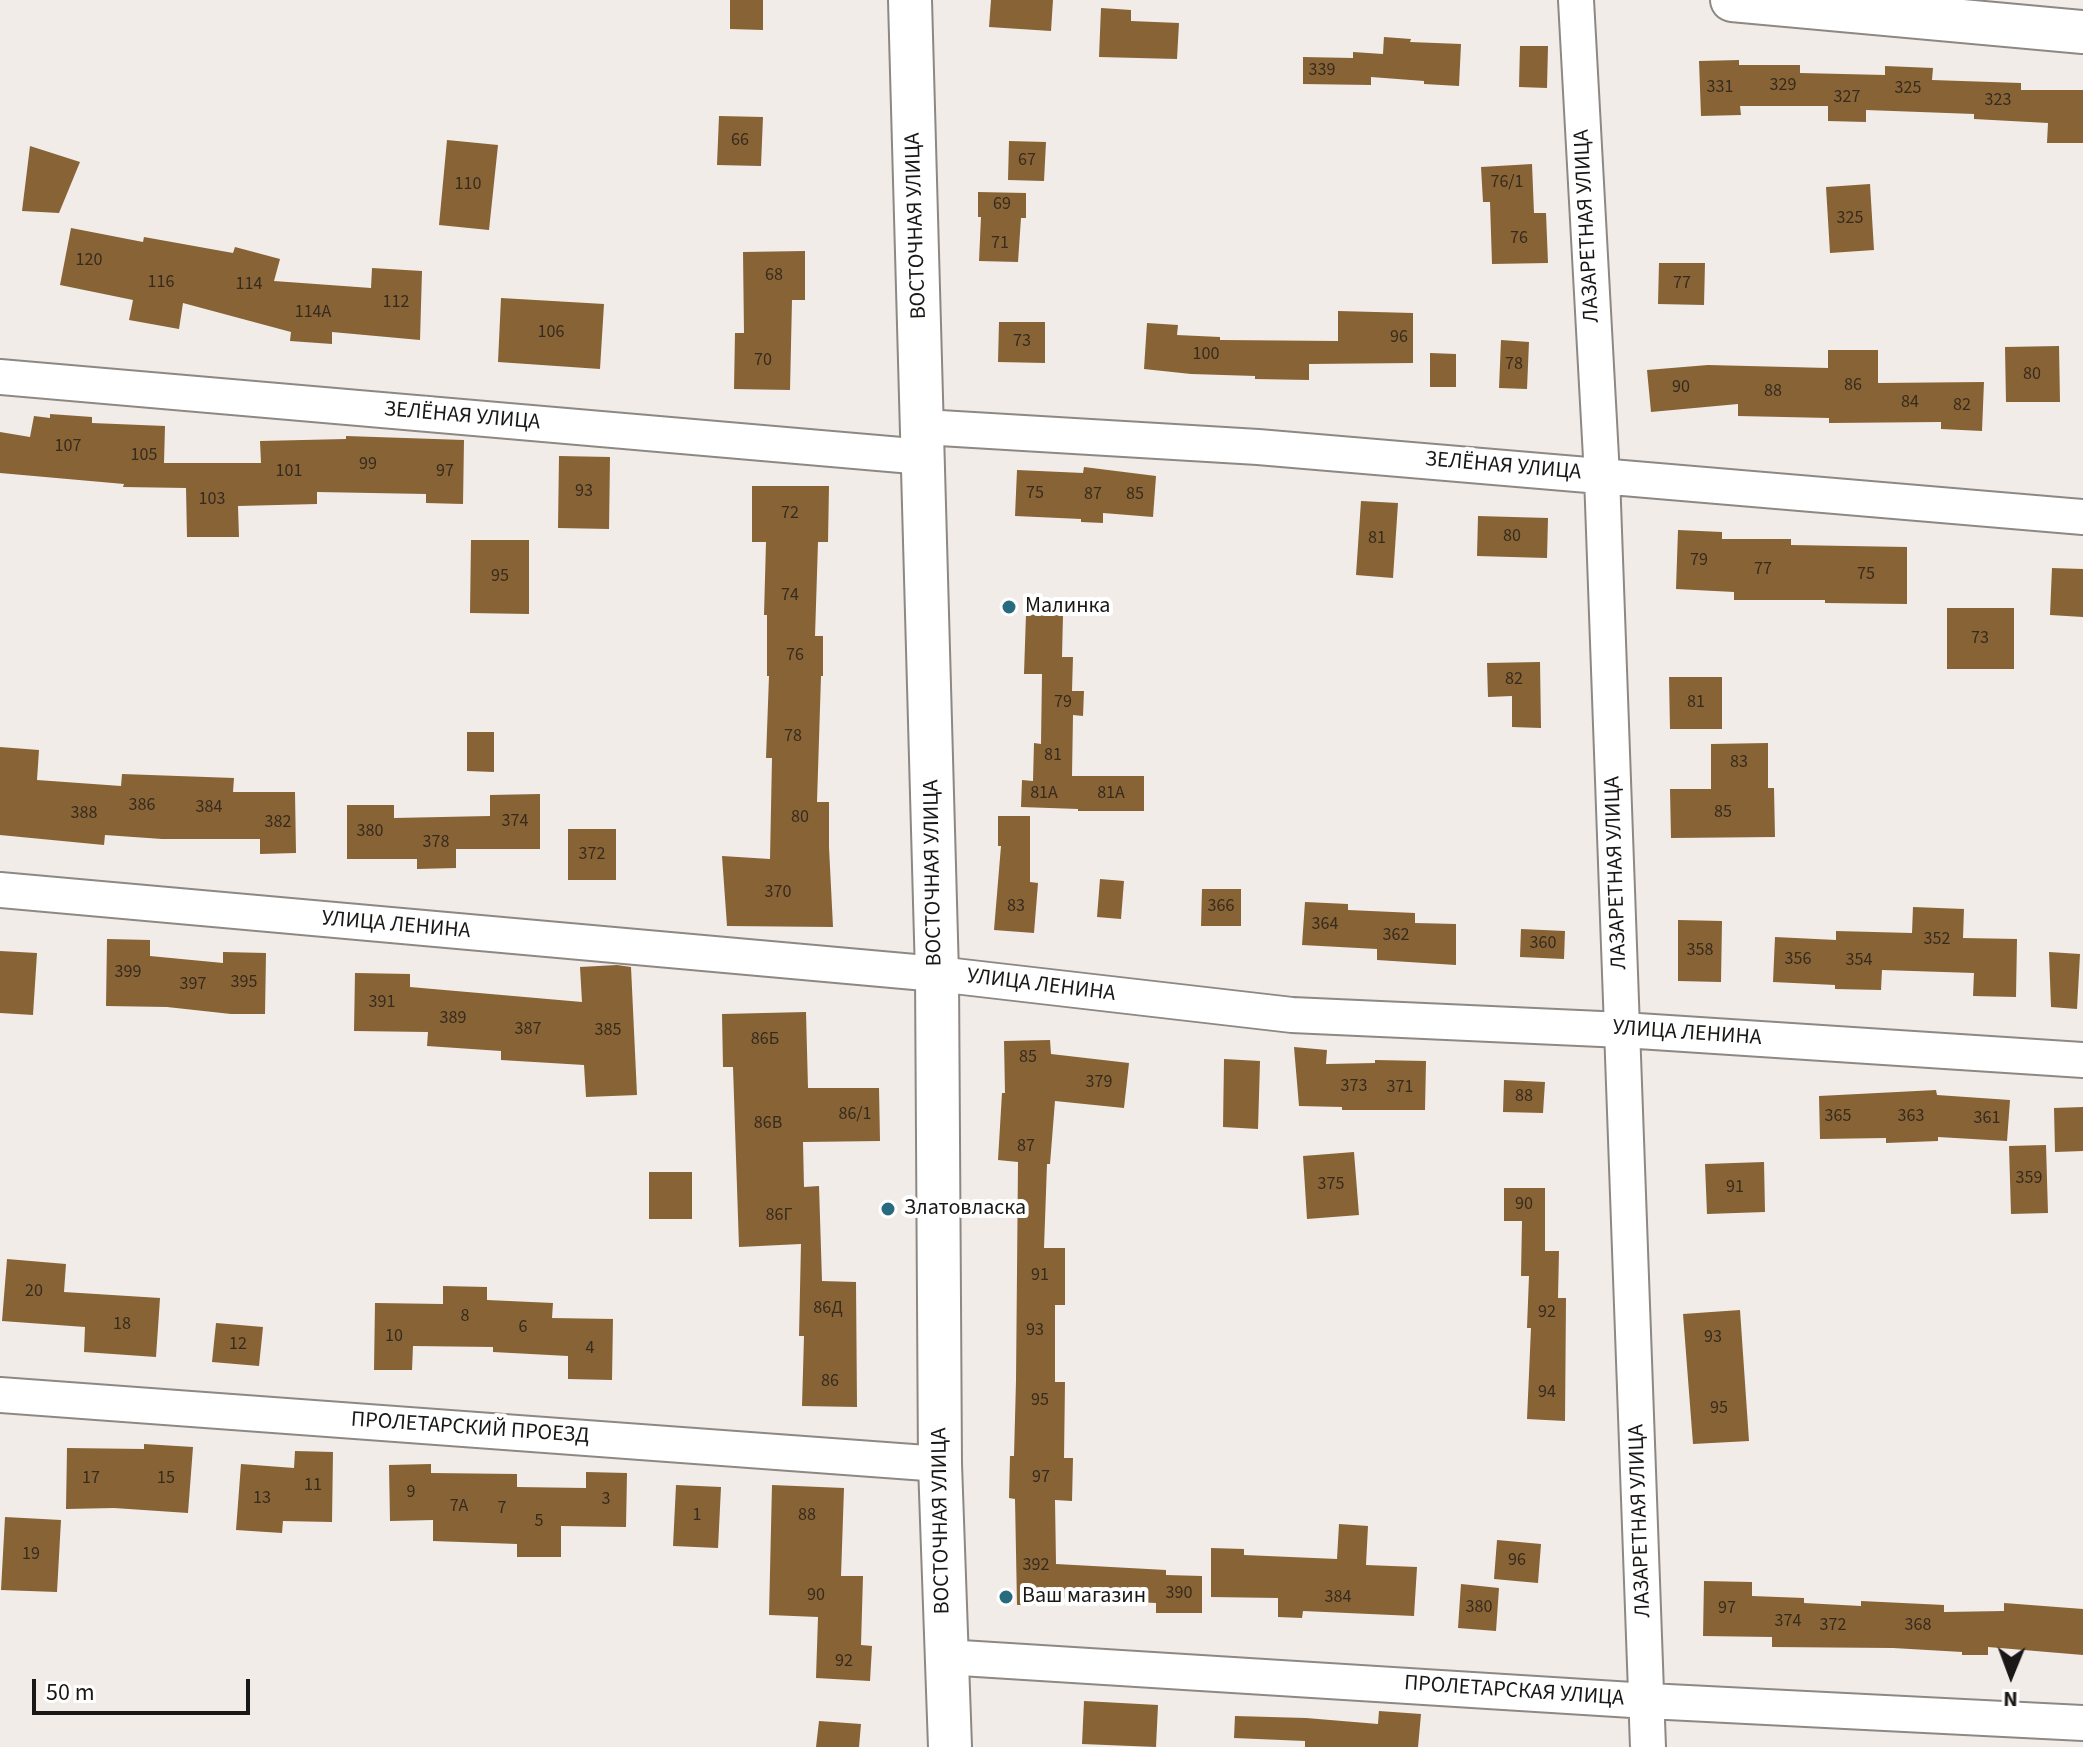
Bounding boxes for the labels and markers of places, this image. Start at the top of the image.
place label: Малинка [1025,594,1110,620]
marker: Малинка [1000,598,1018,616]
place label: Златовласка [904,1196,1026,1222]
marker: Златовласка [879,1200,897,1218]
place label: Ваш магазин [1022,1584,1146,1610]
marker: Ваш магазин [997,1588,1015,1606]

